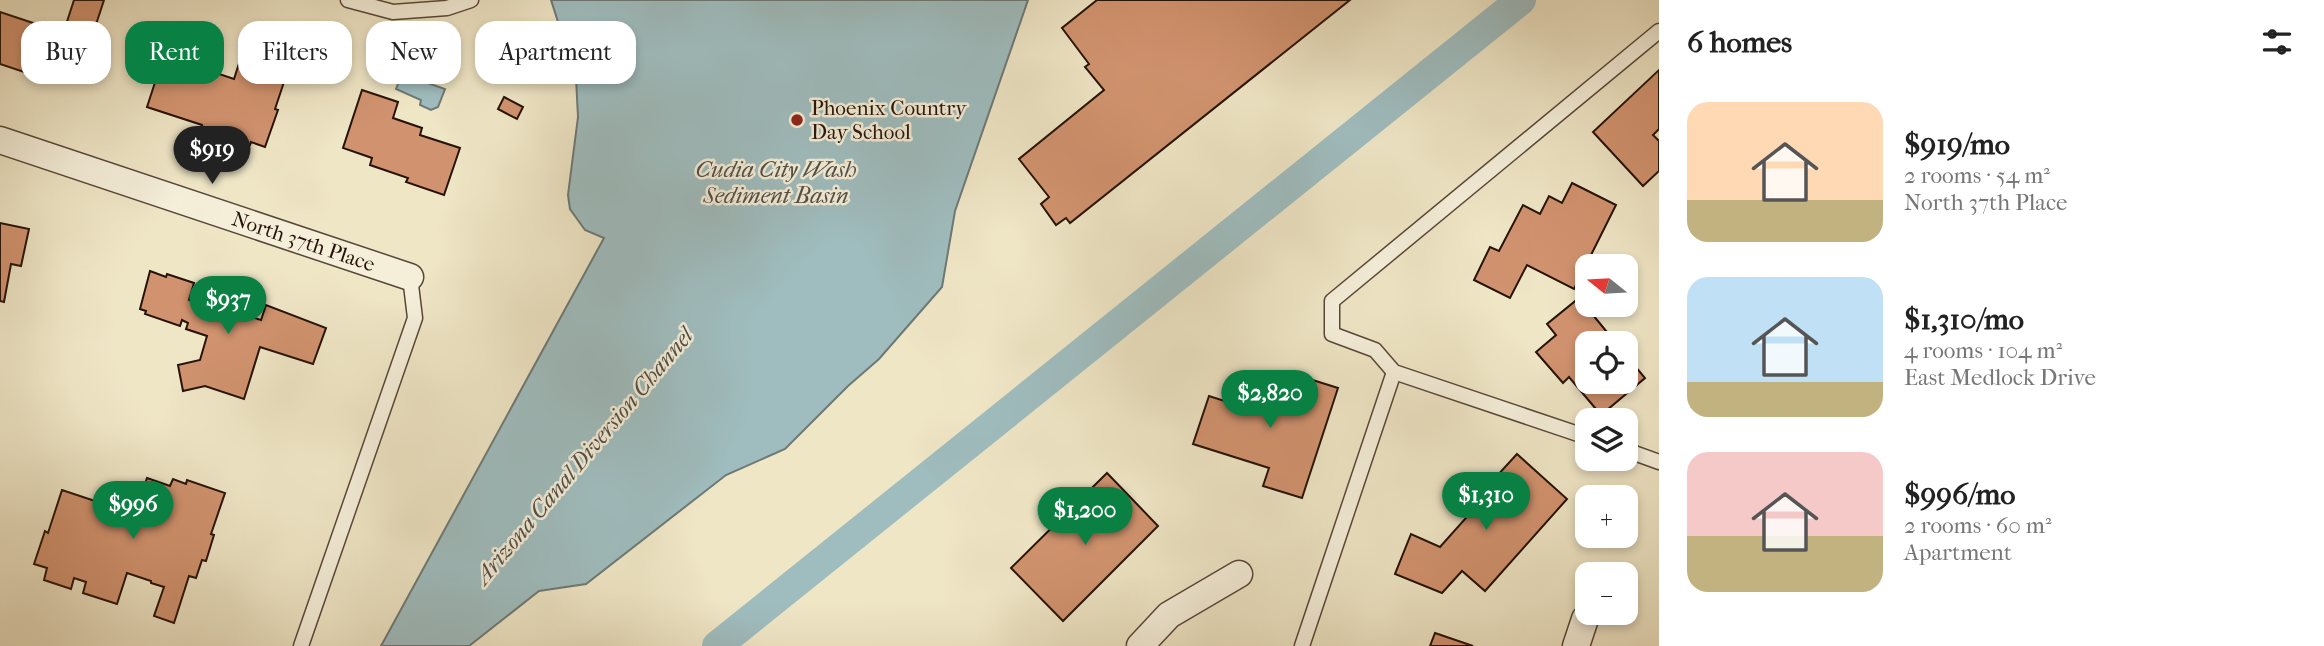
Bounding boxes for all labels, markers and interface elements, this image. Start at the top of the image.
chip: Buy [21,21,111,84]
chip: Rent [125,21,224,84]
chip: Filters [238,21,352,84]
chip: New [366,21,461,84]
chip: Apartment [475,21,636,84]
icon: filters [2258,23,2296,61]
text: 6 homes [1687,25,1792,60]
place label: Phoenix Country Day School [811,96,967,144]
marker: Phoenix Country Day School [789,112,805,128]
pin: $919 [171,127,253,186]
text: $919/mo [1904,127,2010,162]
icon: home [1743,130,1827,214]
text: $919 [190,135,235,162]
water label: Cudia City Wash Sediment Basin [696,156,857,209]
text: 2 rooms · 54 m² [1904,162,2050,189]
text: North 37th Place [1904,189,2067,216]
street label: North 37th Place [229,206,378,276]
north arrow [1575,254,1638,317]
map controls [1575,254,1638,625]
pin: $937 [187,276,269,336]
text: $937 [205,285,251,312]
text: $1,310/mo [1904,302,2024,337]
icon: home [1743,305,1827,389]
water label: Arizona Canal Diversion Channel [467,321,700,591]
button: locate [1575,331,1638,394]
text: 4 rooms · 104 m² [1904,337,2062,364]
text: East Medlock Drive [1904,364,2096,391]
pin: $2,820 [1213,370,1327,430]
text: $2,820 [1237,379,1303,406]
button: layers [1575,408,1638,471]
pin: $1,310 [1429,472,1543,532]
text: $996/mo [1904,477,2016,512]
icon: home [1743,480,1827,564]
text: $1,310 [1458,481,1514,508]
pin: $996 [92,482,174,541]
button: + [1575,485,1638,548]
pin: $1,200 [1028,488,1142,547]
text: $996 [108,490,158,517]
text: $1,200 [1054,496,1116,523]
text: 2 rooms · 60 m² [1904,512,2051,539]
text: Apartment [1904,539,2012,566]
button: − [1575,562,1638,625]

